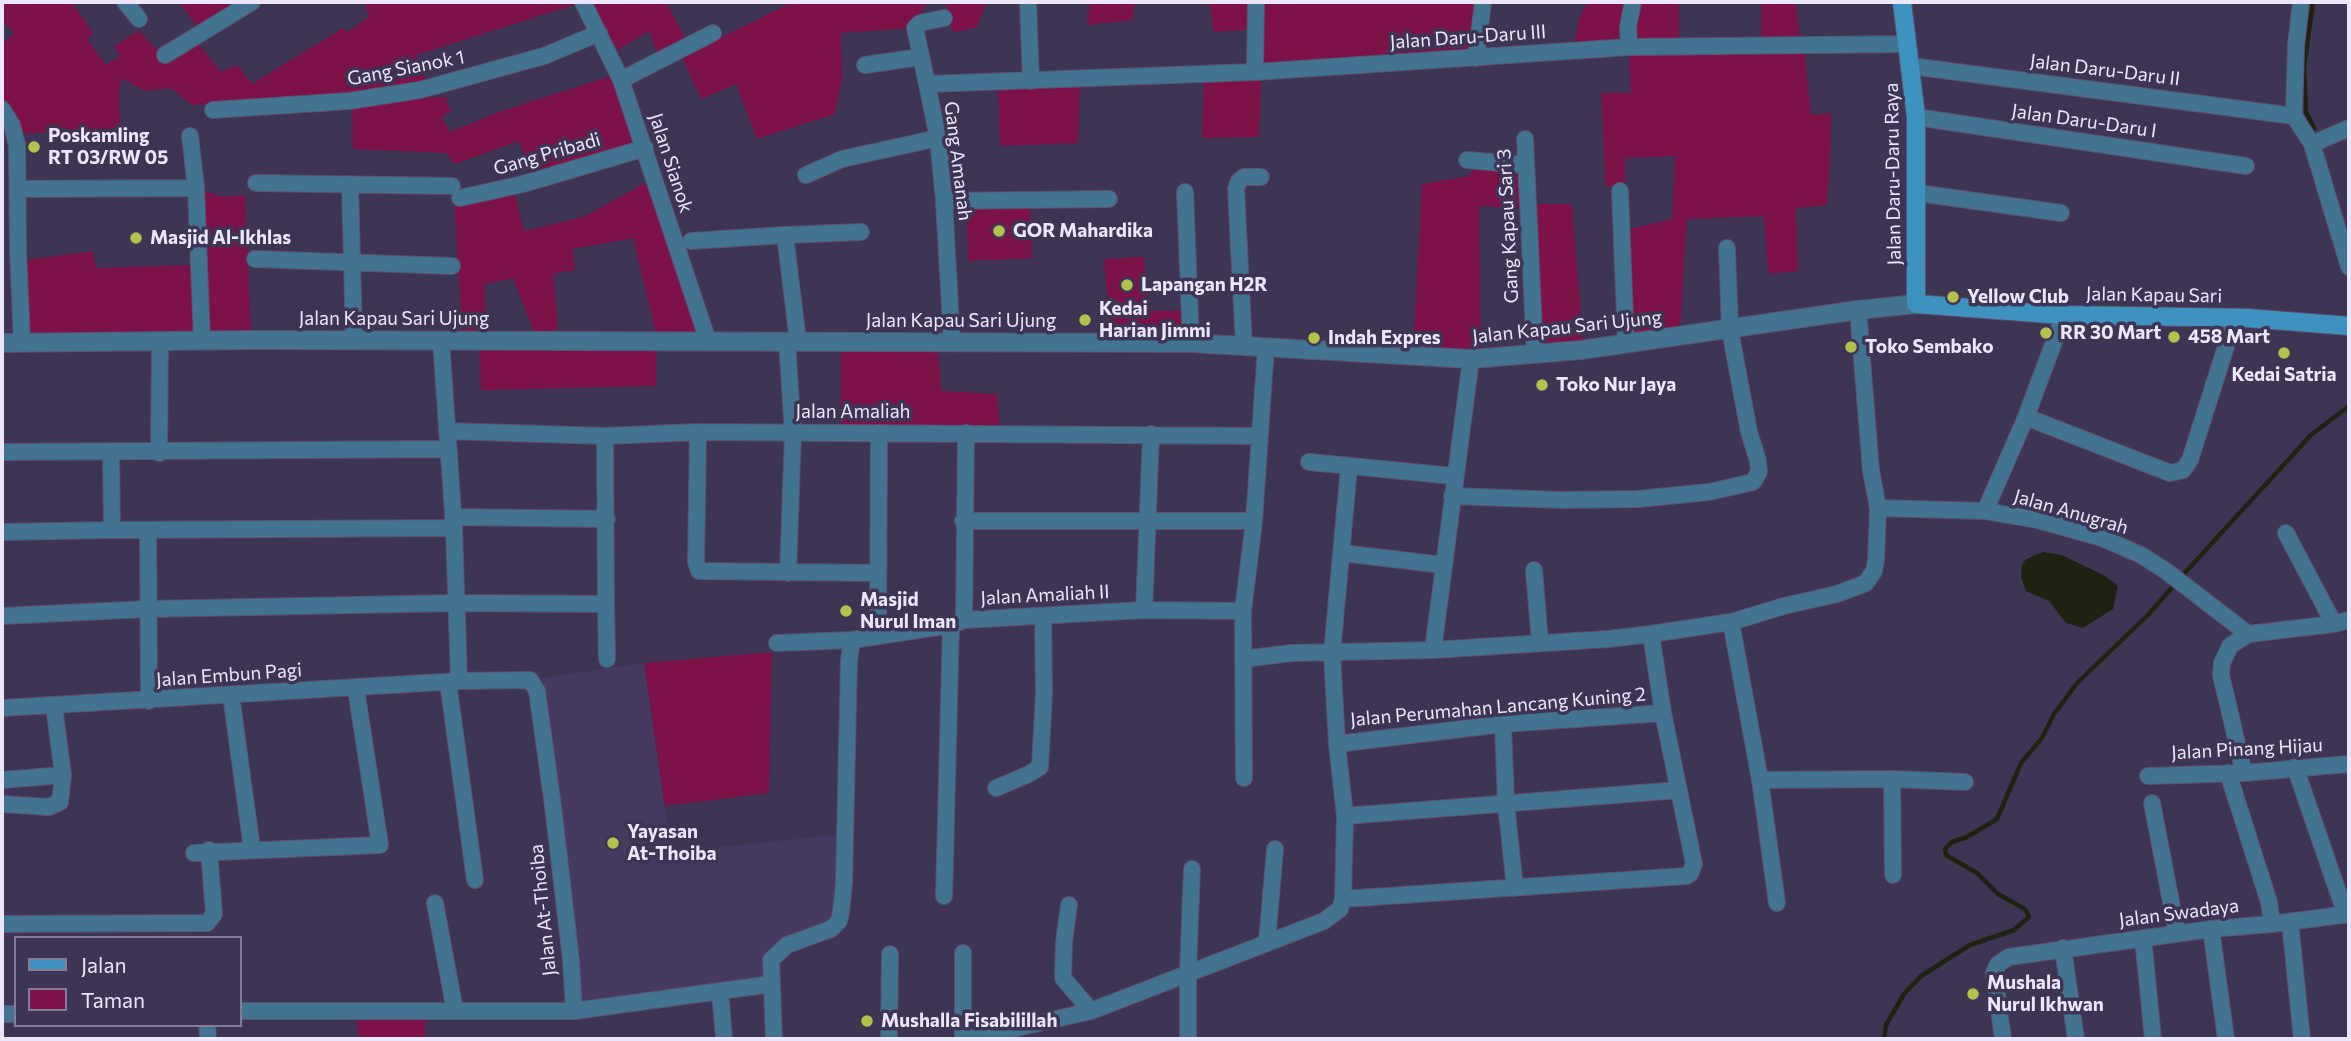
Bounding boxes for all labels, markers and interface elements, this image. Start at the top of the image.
street label: Jalan Daru-Daru III [1389,20,1547,54]
street label: Gang Sianok 1 [345,45,467,91]
street label: Jalan Daru-Daru II [2029,49,2181,91]
street label: Jalan Daru-Daru Raya [1880,82,1906,266]
street label: Gang Amanah [939,100,977,222]
street label: Jalan Daru-Daru I [2010,100,2158,142]
street label: Jalan Sianok [644,110,698,216]
place label: Poskamling RT 03/RW 05 [48,125,168,169]
street label: Gang Pribadi [491,128,603,180]
marker: Poskamling RT 03/RW 05 [26,139,42,155]
street label: Gang Kapau Sari 3 [1493,148,1523,304]
place label: GOR Mahardika [1013,220,1153,242]
marker: GOR Mahardika [991,223,1007,239]
place label: Masjid Al-Ikhlas [150,227,291,249]
marker: Masjid Al-Ikhlas [128,230,144,246]
place label: Lapangan H2R [1141,274,1267,296]
marker: Lapangan H2R [1119,277,1135,293]
street label: Jalan Kapau Sari [2086,282,2222,308]
place label: Yellow Club [1967,286,2069,308]
marker: Yellow Club [1945,289,1961,305]
place label: Kedai Harian Jimmi [1099,298,1211,342]
street label: Jalan Kapau Sari Ujung [1471,306,1663,348]
street label: Jalan Kapau Sari Ujung [299,308,489,330]
street label: Jalan Kapau Sari Ujung [866,310,1056,332]
marker: Kedai Harian Jimmi [1077,312,1093,328]
place label: RR 30 Mart [2060,322,2161,344]
marker: RR 30 Mart [2038,325,2054,341]
place label: 458 Mart [2188,326,2270,348]
place label: Indah Expres [1328,327,1441,349]
marker: 458 Mart [2166,329,2182,345]
marker: Indah Expres [1306,330,1322,346]
place label: Toko Sembako [1865,336,1994,358]
marker: Toko Sembako [1843,339,1859,355]
marker: Kedai Satria [2276,345,2292,361]
place label: Kedai Satria [2231,364,2337,386]
place label: Toko Nur Jaya [1556,374,1676,396]
marker: Toko Nur Jaya [1534,377,1550,393]
street label: Jalan Amaliah [796,401,910,423]
street label: Jalan Anugrah [2011,485,2131,539]
street label: Jalan Amaliah II [980,580,1110,610]
place label: Masjid Nurul Iman [860,589,956,633]
marker: Masjid Nurul Iman [838,603,854,619]
street label: Jalan Embun Pagi [155,659,303,691]
street label: Jalan Perumahan Lancang Kuning 2 [1349,683,1647,731]
street label: Jalan Pinang Hijau [2171,734,2323,764]
place label: Yayasan At-Thoiba [627,821,716,865]
marker: Yayasan At-Thoiba [605,835,621,851]
street label: Jalan At-Thoiba [525,843,561,977]
street label: Jalan Swadaya [2118,894,2240,932]
legend [14,936,242,1027]
text: Jalan [81,952,126,977]
place label: Mushala Nurul Ikhwan [1987,972,2104,1016]
marker: Mushala Nurul Ikhwan [1965,986,1981,1002]
text: Taman [81,987,145,1012]
place label: Mushalla Fisabilillah [881,1010,1057,1032]
marker: Mushalla Fisabilillah [859,1013,875,1029]

